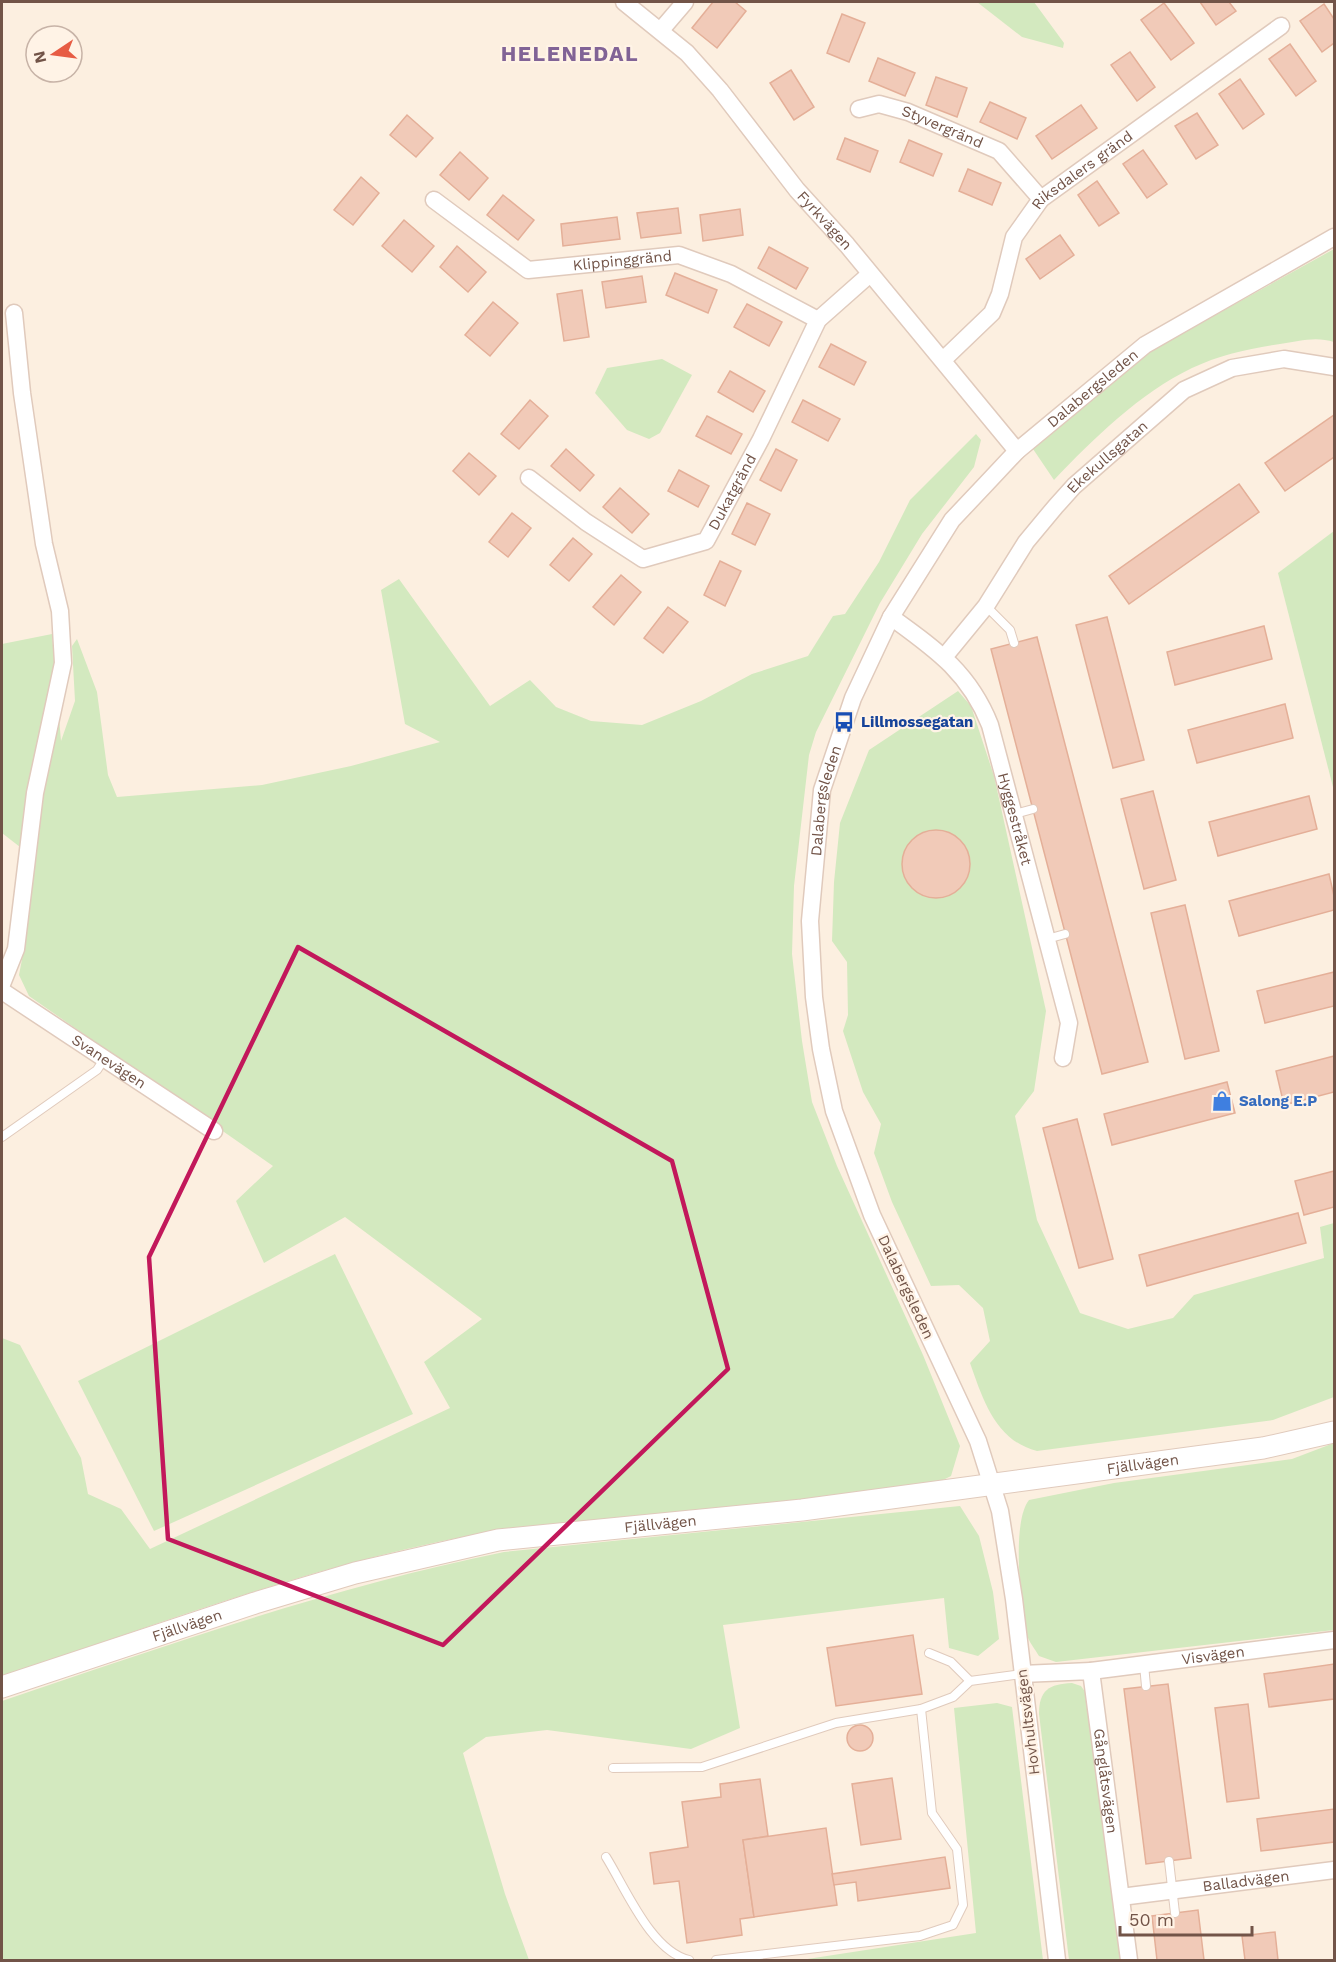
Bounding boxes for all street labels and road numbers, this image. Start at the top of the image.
street label: Styvergränd [900,102,986,152]
street label: Riksdalers gränd [1028,127,1136,213]
street label: Fyrkvägen [793,187,856,254]
street label: Klippinggränd [572,247,673,275]
street label: Dalabergsleden [1043,345,1142,431]
street label: Ekekullsgatan [1063,417,1151,497]
street label: Dukatgränd [704,451,760,533]
street label: Dalabergsleden [807,743,845,857]
street label: Hyggestråket [994,771,1036,868]
street label: Svanevägen [68,1030,149,1093]
street label: Dalabergsleden [874,1232,938,1342]
street label: Fjällvägen [1106,1450,1180,1478]
street label: Fjällvägen [623,1511,697,1536]
street label: Fjällvägen [150,1606,224,1646]
street label: Visvägen [1180,1642,1246,1668]
street label: Hovhultsvägen [1013,1668,1043,1776]
street label: Gånglåtsvägen [1090,1728,1121,1834]
street label: Balladvägen [1201,1867,1291,1896]

